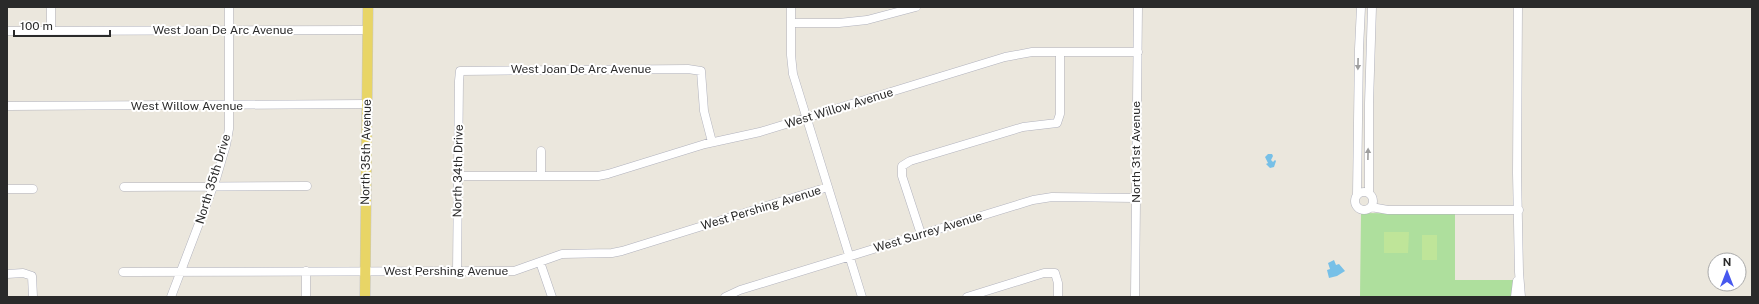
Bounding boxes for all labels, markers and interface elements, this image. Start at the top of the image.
scale bar [14,12,110,38]
text: 100 m [20,19,53,33]
street label: West Joan De Arc Avenue [153,23,294,37]
one-way arrow [1355,58,1361,71]
street label: West Joan De Arc Avenue [511,62,652,76]
street label: West Willow Avenue [783,85,895,131]
street label: West Willow Avenue [131,99,243,113]
street label: North 35th Avenue [358,99,374,205]
street label: North 31st Avenue [1129,101,1143,203]
street label: North 34th Drive [450,124,466,218]
street label: North 35th Drive [193,132,233,226]
one-way arrow [1365,148,1372,160]
street label: West Pershing Avenue [699,183,823,233]
street label: West Surrey Avenue [872,209,984,255]
north arrow [1707,252,1747,292]
text: N [1723,256,1731,268]
street label: West Pershing Avenue [384,264,509,278]

